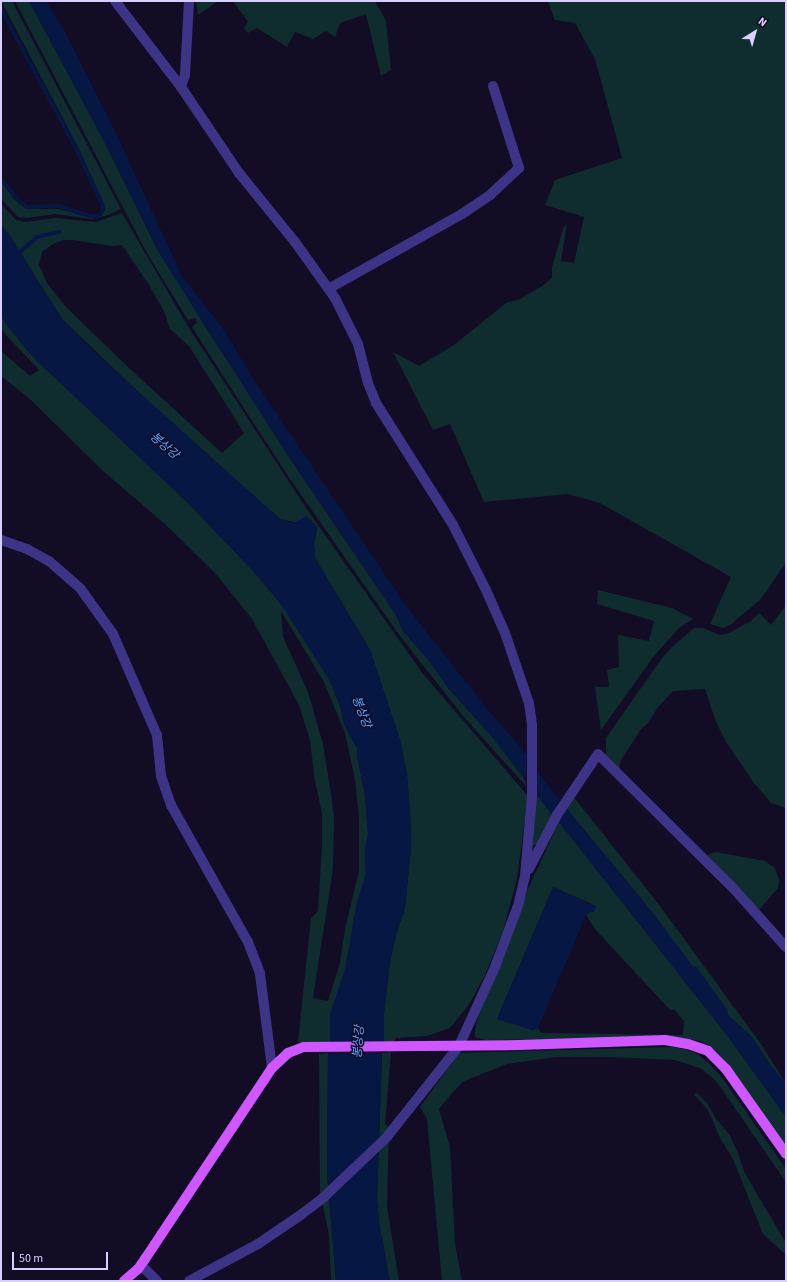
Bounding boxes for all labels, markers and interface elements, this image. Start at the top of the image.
north arrow [735,12,775,52]
text: N [755,14,770,30]
water label: 봉상강 [147,430,181,462]
water label: 봉상강 [348,694,374,730]
water label: 봉상강 [350,1025,368,1059]
scale bar [14,1244,110,1270]
text: 50 m [19,1250,43,1267]

